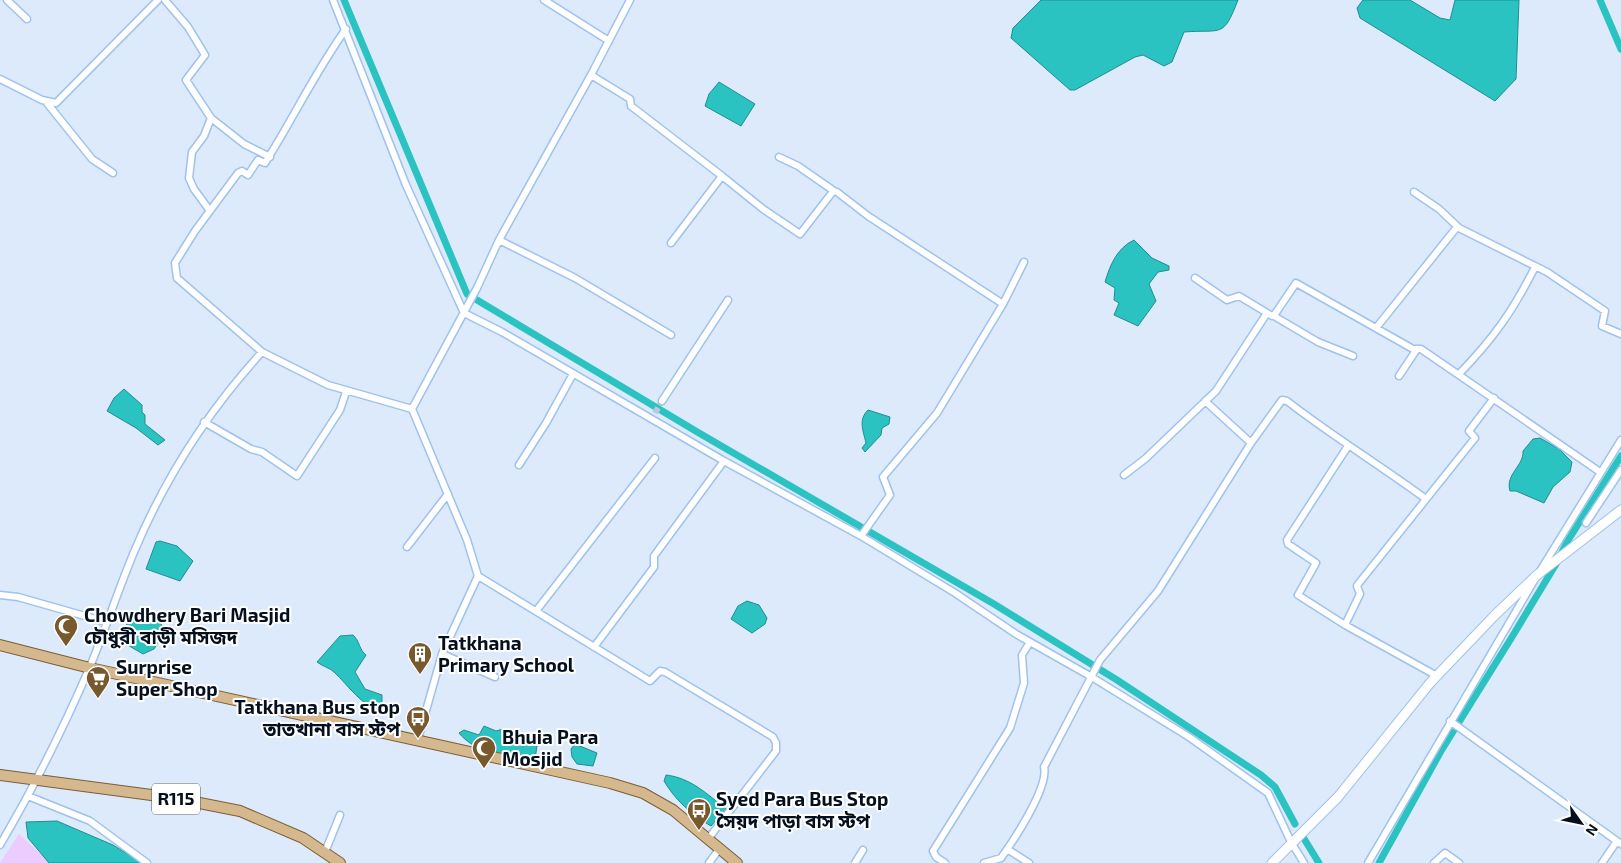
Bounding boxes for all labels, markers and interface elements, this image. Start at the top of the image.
place label: Chowdhery Bari Masjid চৌধুরী বাড়ী মসিজদ [84,603,290,649]
mosque icon: Chowdhery Bari Masjid চৌধুরী বাড়ী মসিজদ [53,613,79,647]
place label: Tatkhana Primary School [438,631,575,677]
building icon: Tatkhana Primary School [407,641,433,675]
place label: Surprise Super Shop [116,655,218,700]
supermarket icon: Surprise Super Shop [85,665,111,699]
place label: Tatkhana Bus stop তাতখানা বাস স্টপ [234,695,401,740]
bus stop icon: Tatkhana Bus stop তাতখানা বাস স্টপ [405,705,431,739]
place label: Bhuia Para Mosjid [502,725,598,770]
mosque icon: Bhuia Para Mosjid [471,735,497,769]
road number: R115 [152,784,200,814]
place label: Syed Para Bus Stop সৈয়দ পাড়া বাস স্টপ [715,787,888,832]
bus stop icon: Syed Para Bus Stop সৈয়দ পাড়া বাস স্টপ [686,797,712,831]
north arrow [1556,798,1606,848]
text: N [1582,821,1602,839]

